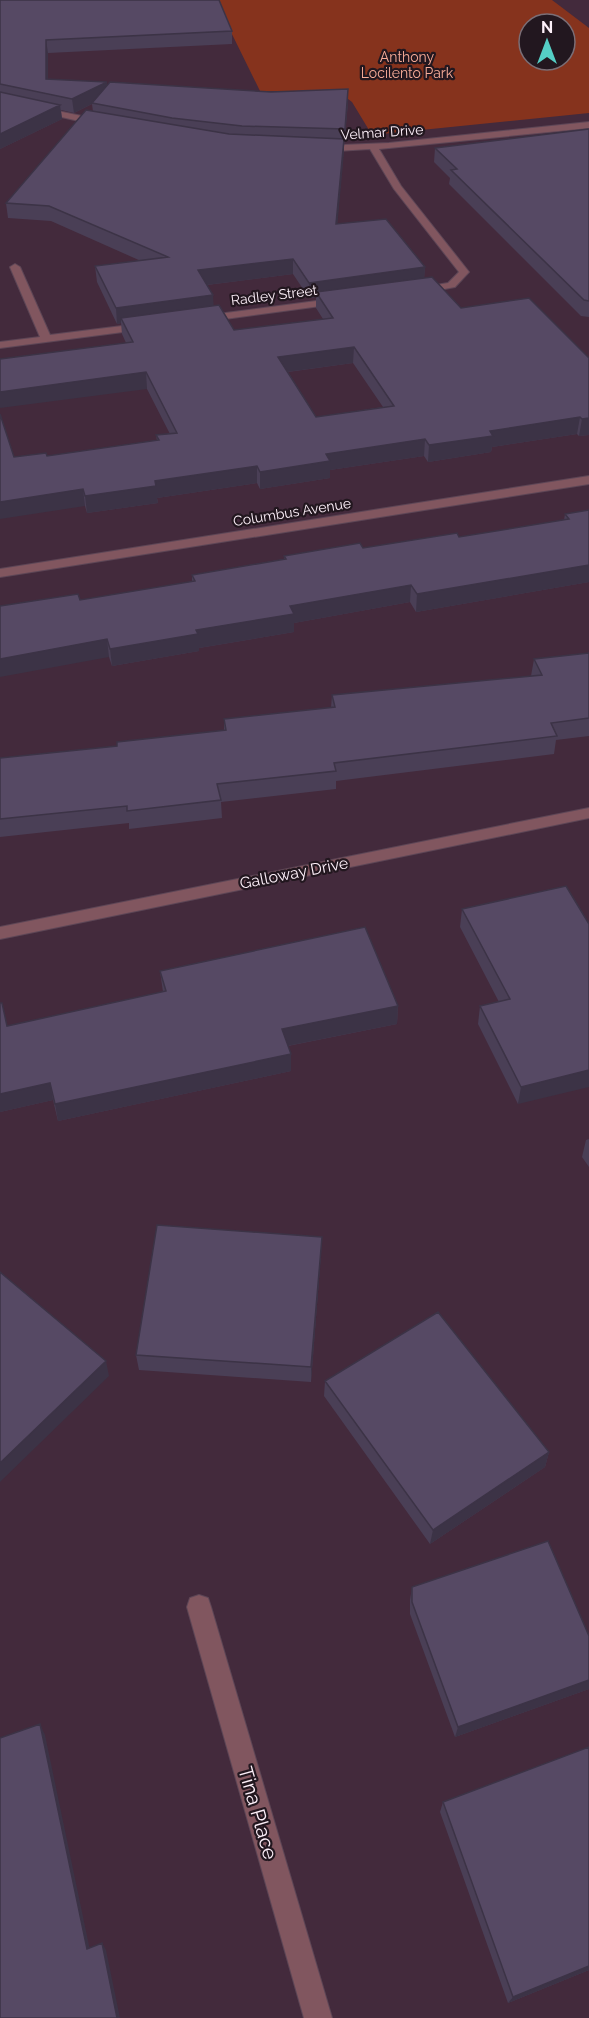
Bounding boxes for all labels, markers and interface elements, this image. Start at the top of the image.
north arrow [517,12,577,72]
text: N [541,18,553,37]
park label: Anthony Locilento Park [361,49,454,81]
street label: Velmar Drive [340,121,424,143]
street label: Radley Street [230,282,318,308]
street label: Columbus Avenue [232,495,352,529]
street label: Galloway Drive [238,853,350,893]
street label: Tina Place [233,1764,283,1863]

